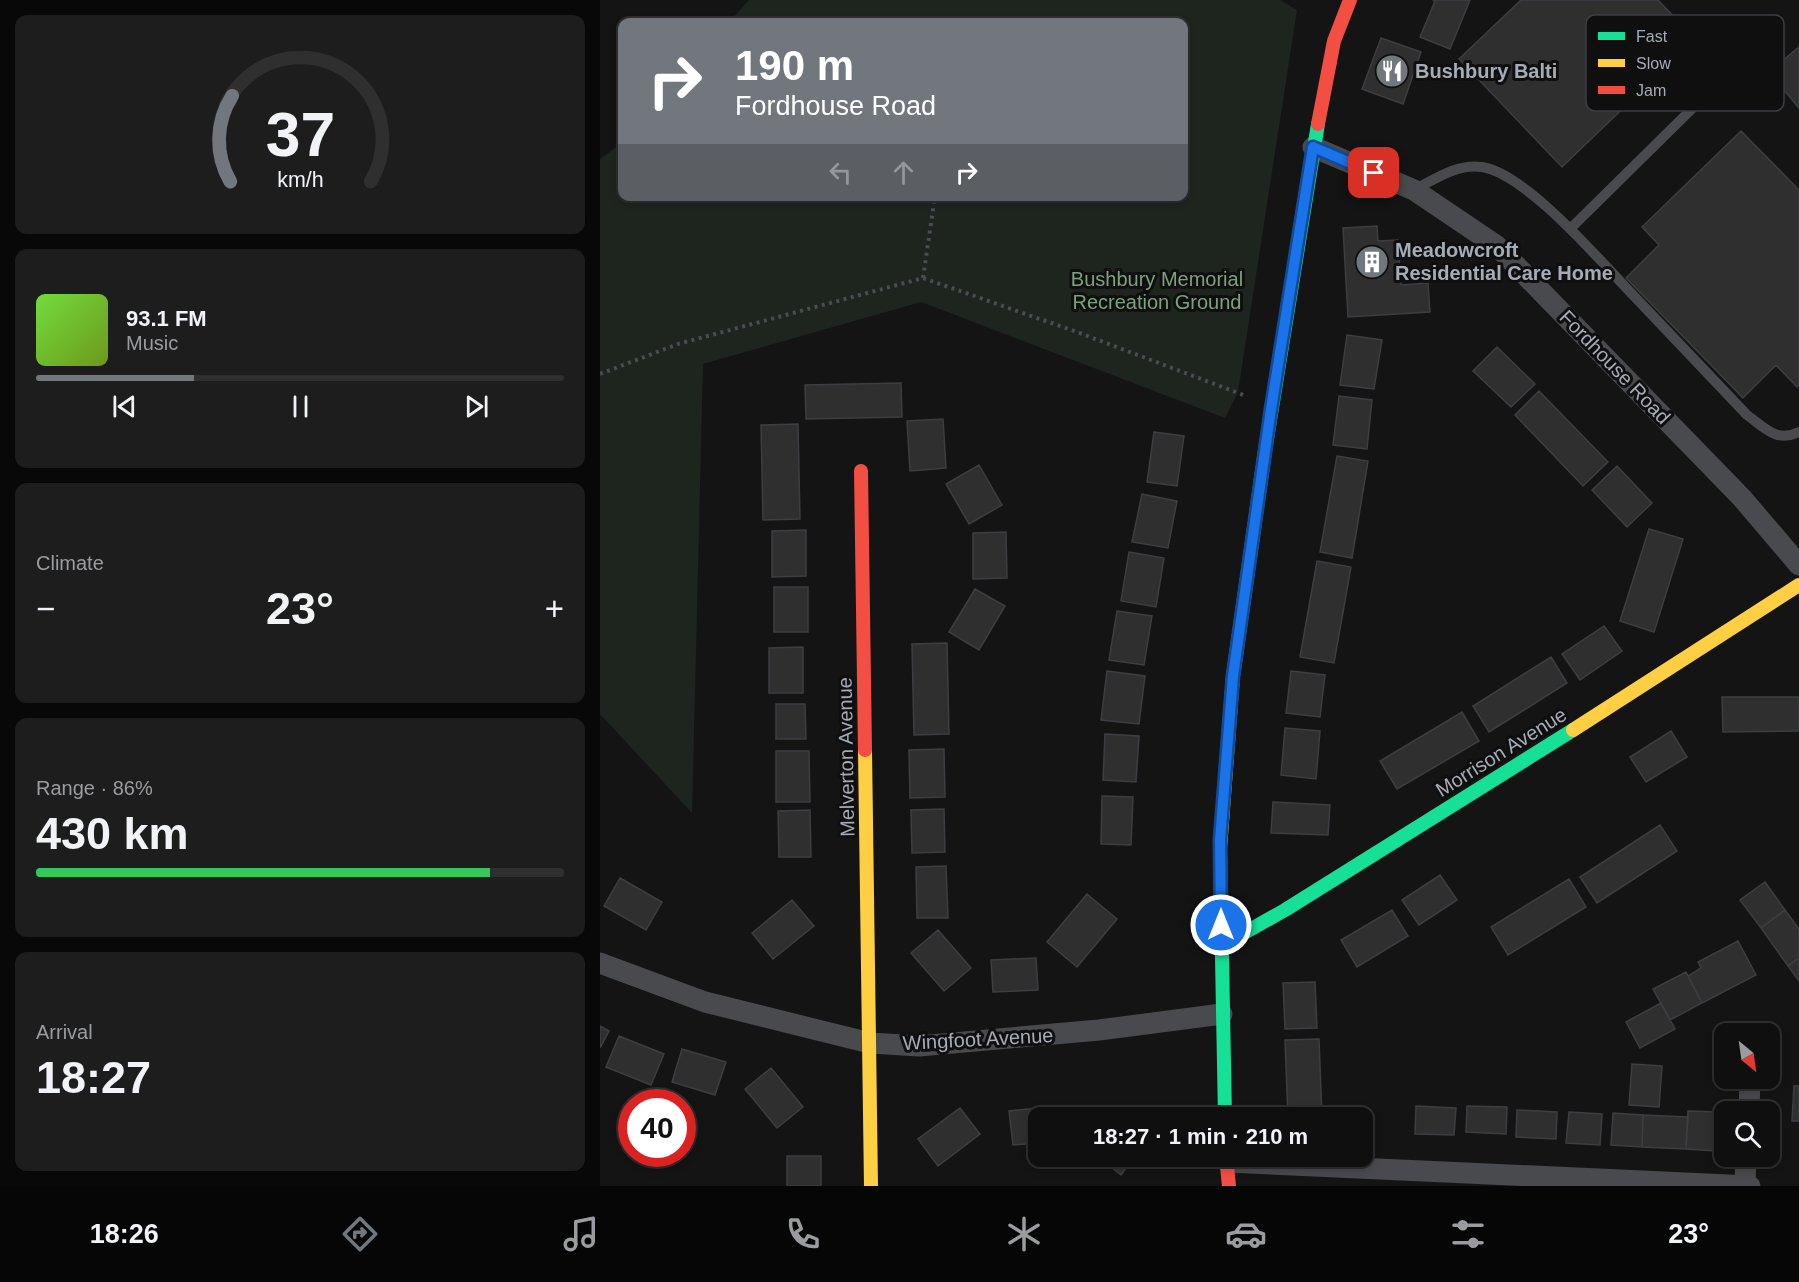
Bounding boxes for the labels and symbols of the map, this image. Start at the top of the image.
legend [1586,15,1784,111]
text: Fast [1636,28,1668,45]
restaurant icon: Bushbury Balti [1374,53,1410,89]
text: Slow [1636,55,1671,72]
place label: Bushbury Balti [1415,60,1557,82]
text: Jam [1636,82,1666,99]
pin [1348,147,1399,198]
place label: Meadowcroft Residential Care Home [1395,239,1613,284]
building icon: Meadowcroft Residential Care Home [1354,244,1390,280]
park label: Bushbury Memorial Recreation Ground [1071,268,1243,313]
street label: Fordhouse Road [1555,306,1675,428]
street label: Melverton Avenue [834,677,858,837]
street label: Morrison Avenue [1432,703,1570,801]
position arrow [1189,893,1253,957]
north arrow [1714,1023,1780,1089]
street label: Wingfoot Avenue [902,1024,1054,1054]
speed limit sign: 40 [618,1089,696,1167]

